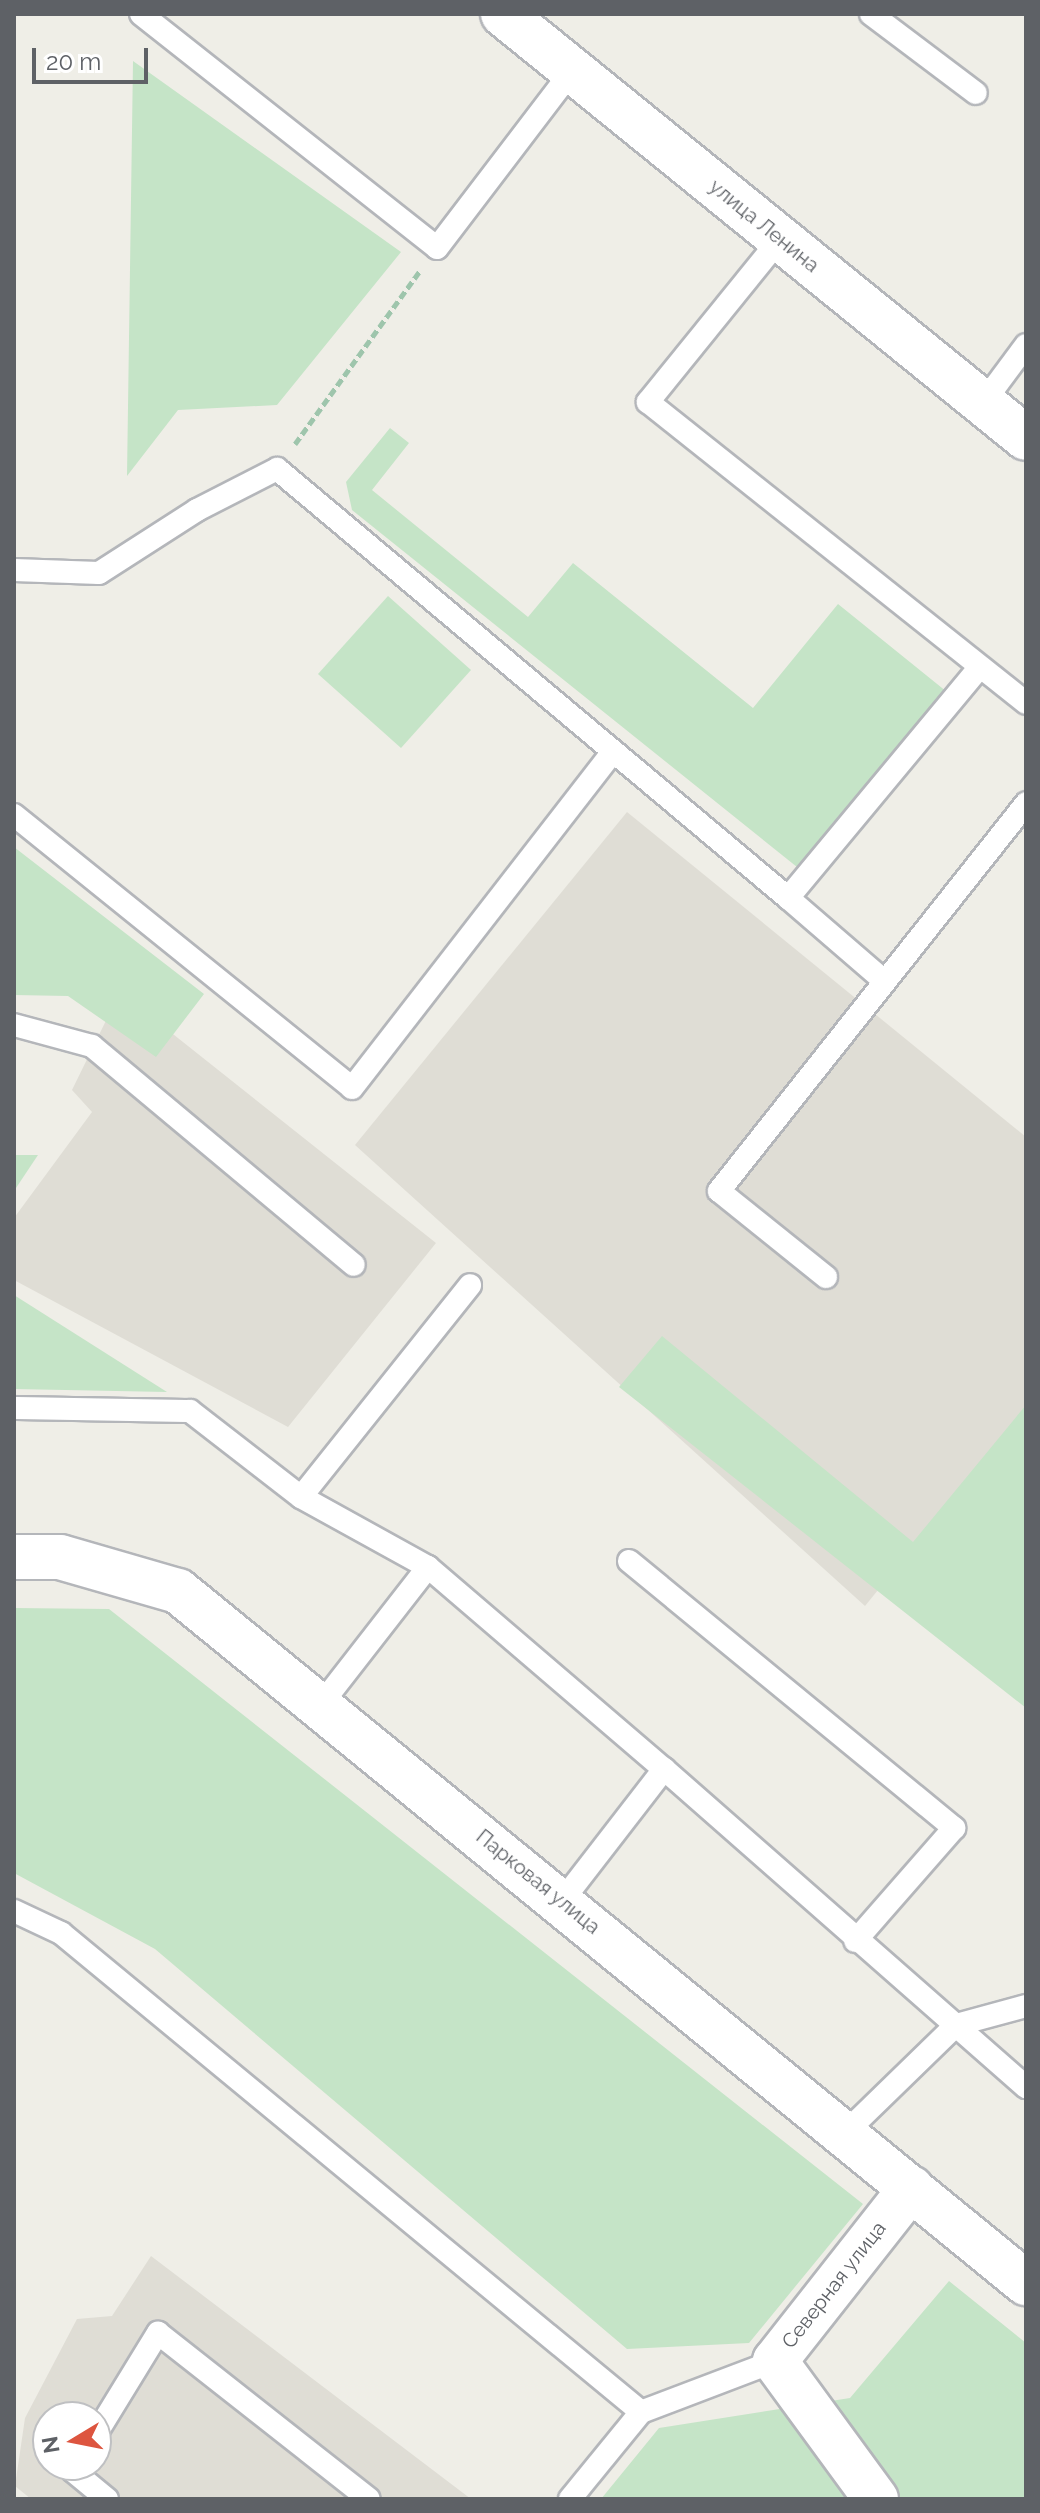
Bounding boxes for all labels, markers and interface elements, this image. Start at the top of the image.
scale bar [36,32,152,82]
text: 20 m [46,47,101,76]
street label: улица Ленина [704,174,824,278]
street label: Парковая улица [471,1825,605,1939]
street label: Северная улица [777,2217,891,2353]
north arrow [32,2401,112,2481]
text: N [36,2434,65,2455]

